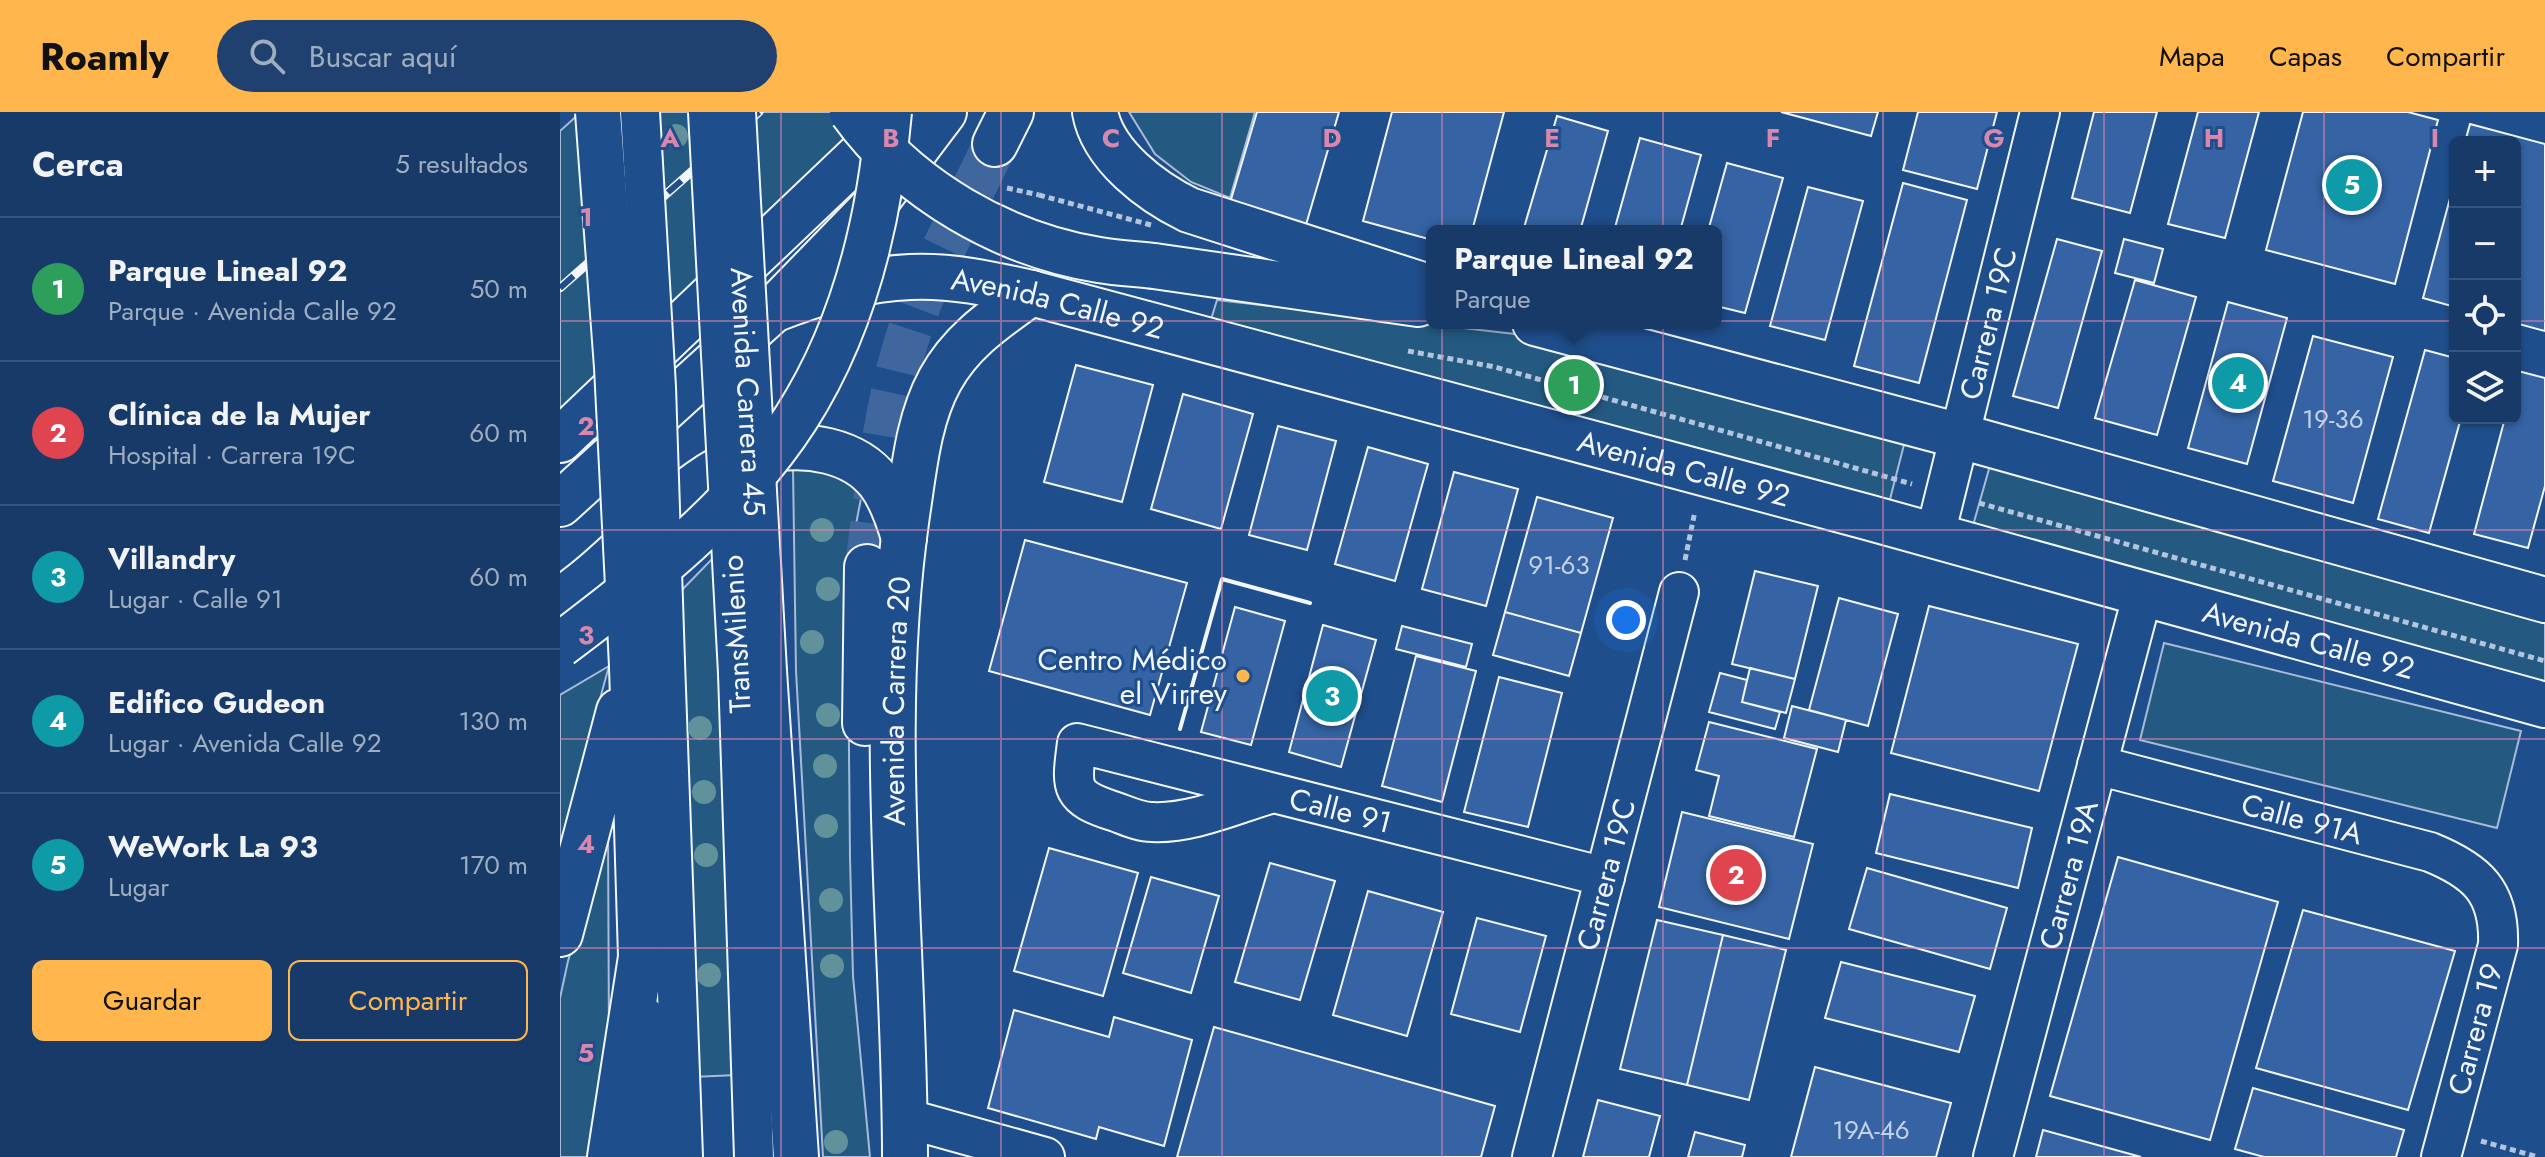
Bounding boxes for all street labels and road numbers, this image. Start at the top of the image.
street label: Carrera 19C [1948,243,2027,404]
street label: Avenida Calle 92 [949,257,1169,349]
street label: Avenida Carrera 45 [720,266,777,517]
street label: Avenida Calle 92 [1573,419,1795,517]
street label: TransMilenio [710,554,762,714]
street label: Avenida Carrera 20 [871,575,921,827]
street label: Avenida Calle 92 [2198,590,2420,689]
street label: Calle 91 [1285,776,1396,844]
street label: Calle 91A [2237,782,2368,855]
street label: Carrera 19C [1565,794,1646,955]
street label: Carrera 19A [2028,795,2109,954]
street label: Carrera 19 [2437,958,2513,1100]

